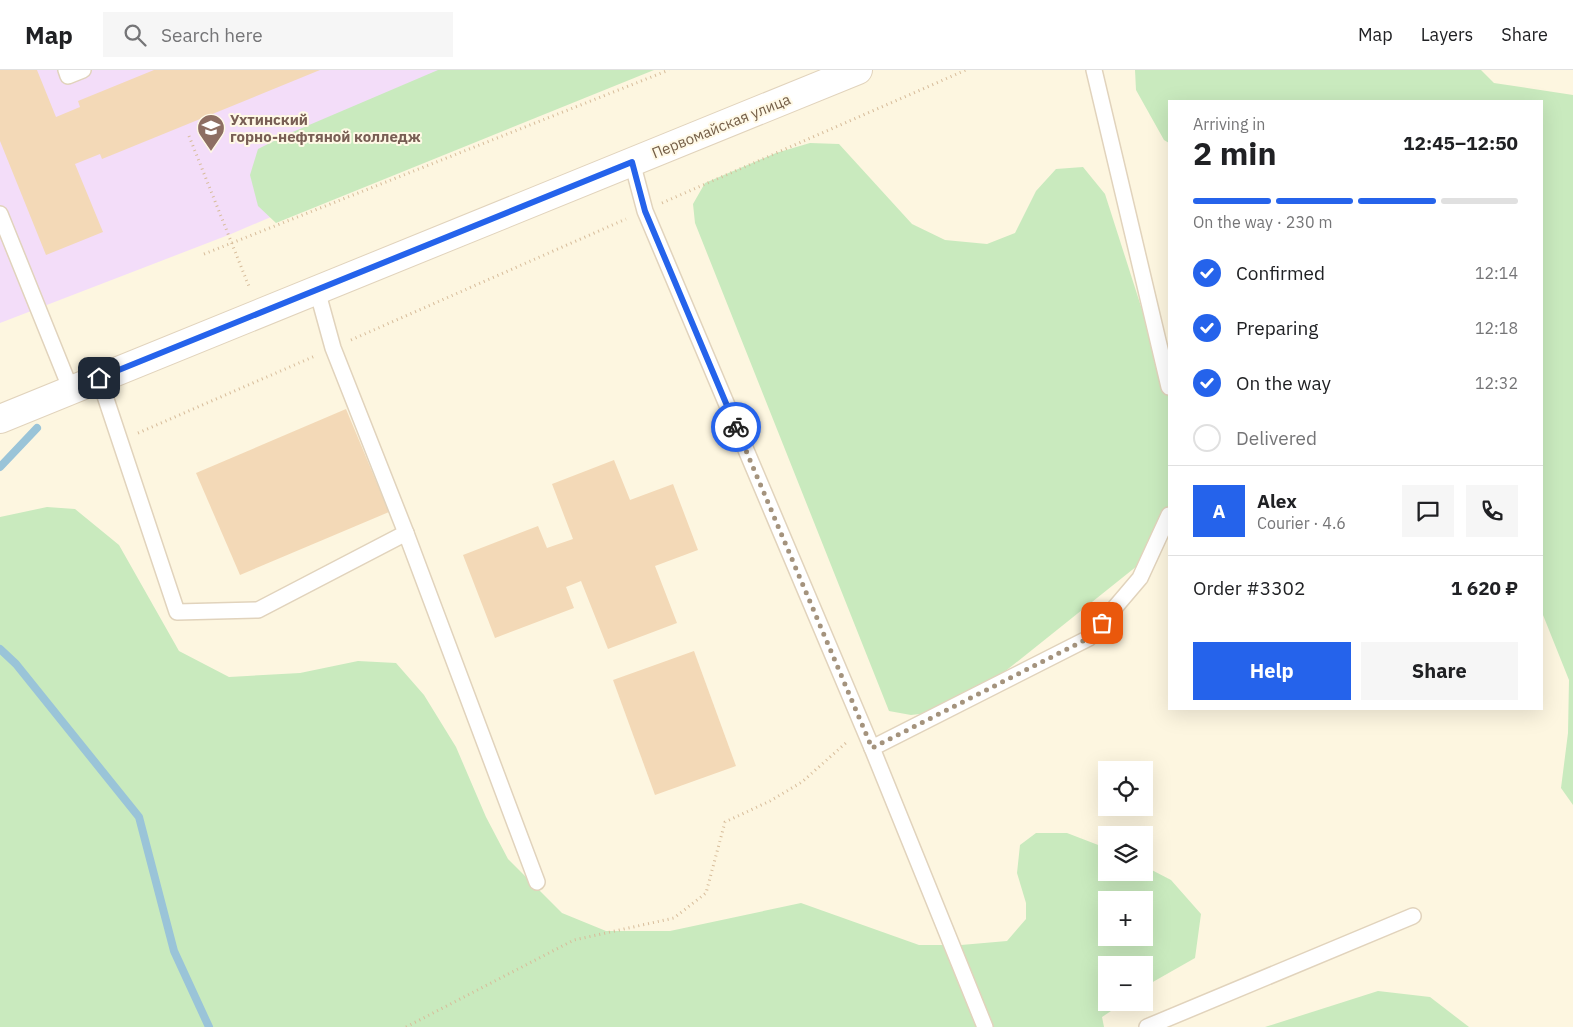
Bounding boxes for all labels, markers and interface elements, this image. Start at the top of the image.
search box [103,12,453,57]
text: Map [25,19,73,51]
icon: search [121,21,149,49]
text: Search here [161,23,263,47]
text: Map [1358,23,1393,46]
text: Layers [1421,23,1473,46]
text: Share [1501,23,1548,46]
street label: Первомайская улица [649,89,793,163]
place label: Ухтинский горно-нефтяной колледж [230,110,421,146]
school or university icon: Ухтинский горно-нефтяной колледж [196,113,226,152]
text: Arriving in [1193,114,1265,134]
text: 12:45–12:50 [1403,131,1518,155]
text: 2 min [1193,132,1277,174]
text: On the way · 230 m [1193,212,1332,232]
icon: check [1193,259,1221,287]
text: Confirmed [1236,261,1325,285]
text: 12:14 [1475,263,1518,283]
icon: check [1193,314,1221,342]
text: Preparing [1236,316,1318,340]
text: 12:18 [1475,318,1518,338]
pin [78,357,120,399]
icon: home [85,364,113,392]
icon: check [1193,369,1221,397]
text: On the way [1236,371,1331,395]
text: 12:32 [1475,373,1518,393]
courier [711,402,761,452]
icon: bike [722,413,750,441]
text: Delivered [1236,426,1317,450]
button: chat [1402,485,1454,537]
button: phone [1466,485,1518,537]
text: Alex [1257,489,1297,513]
text: A [1212,499,1226,523]
text: Courier · 4.6 [1257,513,1346,533]
text: Order #3302 [1193,576,1305,600]
text: 1 620 ₽ [1451,576,1518,600]
pin [1081,602,1123,644]
icon: bag [1088,609,1116,637]
button: Help [1193,642,1351,700]
button: Share [1361,642,1518,700]
map controls [1098,761,1153,1011]
button: locate [1098,761,1153,816]
button: layers [1098,826,1153,881]
button: + [1098,891,1153,946]
button: − [1098,956,1153,1011]

